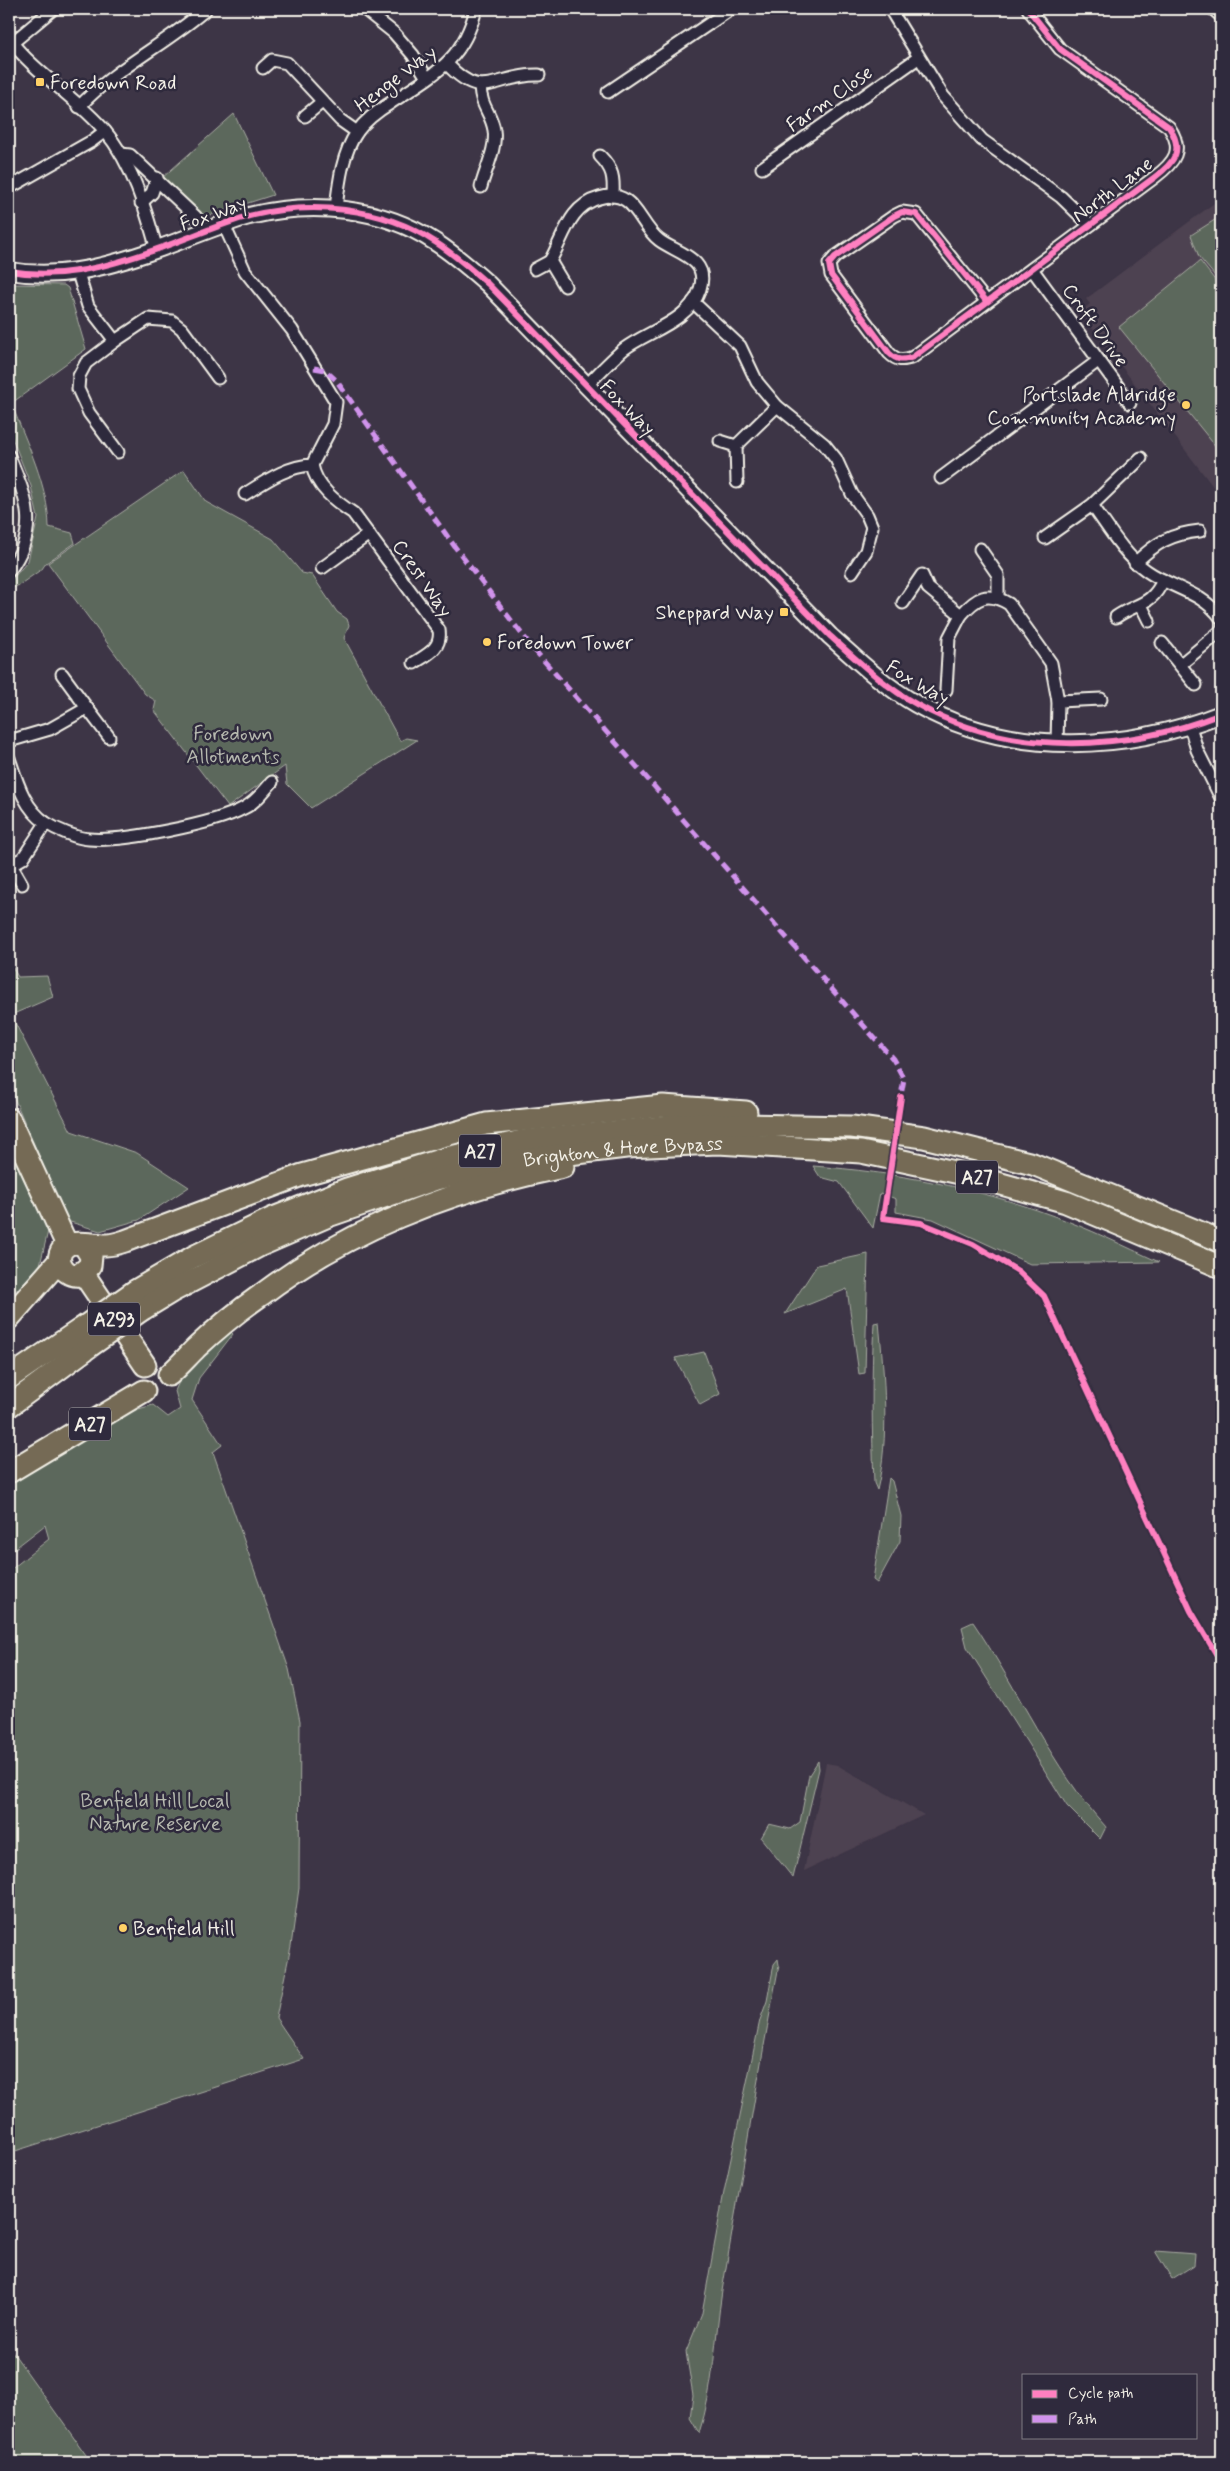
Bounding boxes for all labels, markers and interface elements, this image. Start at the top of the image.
street label: Henge Way [349,39,443,120]
street label: Farm Close [781,59,879,139]
place label: Foredown Road [50,70,176,97]
marker: Foredown Road [34,76,46,88]
street label: North Lane [1067,151,1159,229]
street label: Fox Way [176,190,251,238]
street label: Croft Drive [1055,279,1134,373]
street label: Fox Way [593,374,661,442]
place label: Portslade Aldridge Community Academy [987,382,1176,432]
marker: Portslade Aldridge Community Academy [1180,399,1192,411]
street label: Crest Way [385,535,458,623]
place label: Sheppard Way [655,600,774,627]
marker: Sheppard Way [778,606,790,618]
place label: Foredown Tower [497,630,634,657]
marker: Foredown Tower [481,636,493,648]
street label: Fox Way [881,654,954,713]
park label: Foredown Allotments [186,721,280,771]
street label: Brighton & Hove Bypass [522,1131,724,1175]
road number: A27 [459,1134,501,1168]
road number: A27 [956,1160,998,1194]
road number: A293 [88,1302,140,1336]
road number: A27 [69,1408,111,1440]
park label: Benfield Hill Local Nature Reserve [80,1788,230,1838]
place label: Benfield Hill [133,1916,235,1943]
marker: Benfield Hill [117,1922,129,1934]
legend [1022,2374,1198,2438]
text: Cycle path [1068,2384,1133,2404]
text: Path [1068,2410,1097,2430]

